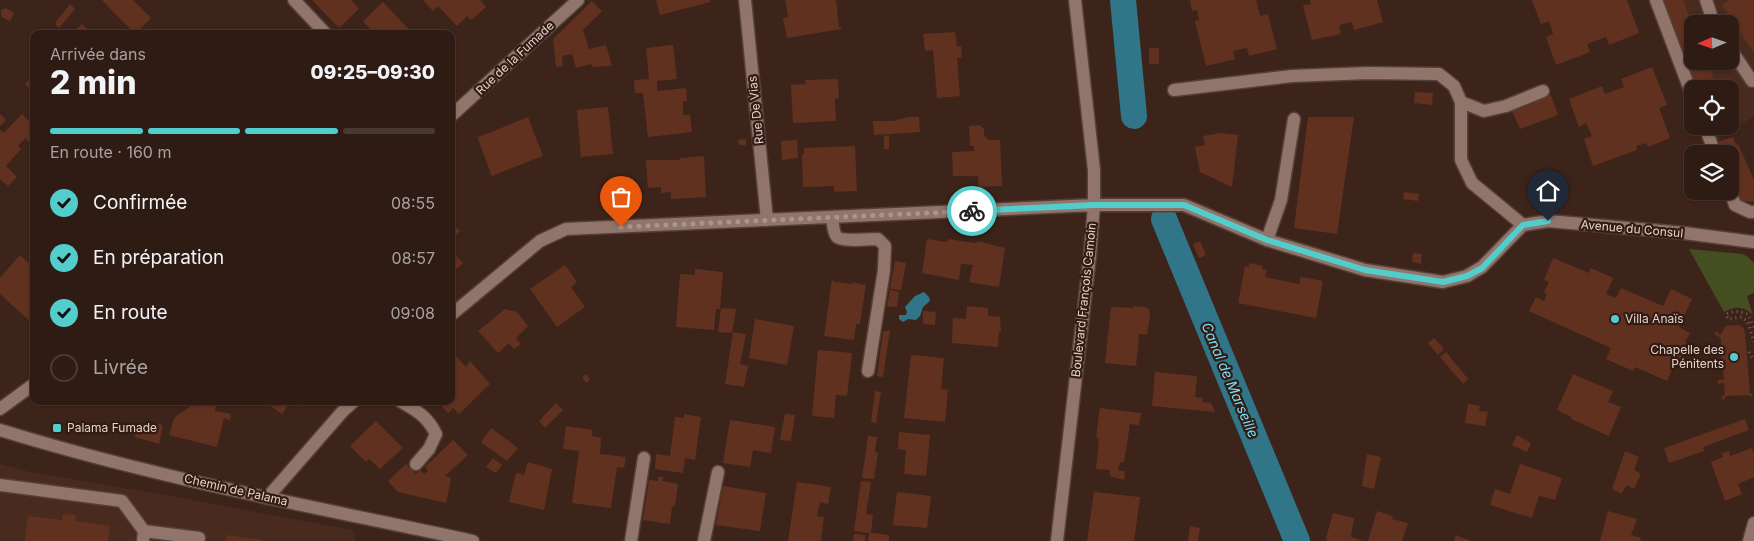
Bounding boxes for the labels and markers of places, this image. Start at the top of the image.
pin [1527,170,1569,221]
pin [600,176,642,227]
place label: Villa Anaïs [1625,311,1683,326]
marker: Villa Anaïs [1609,313,1621,325]
place label: Chapelle des Pénitents [1650,342,1724,371]
marker: Chapelle des Pénitents [1728,351,1740,363]
place label: Palama Fumade [67,420,157,435]
marker: Palama Fumade [51,422,63,434]

